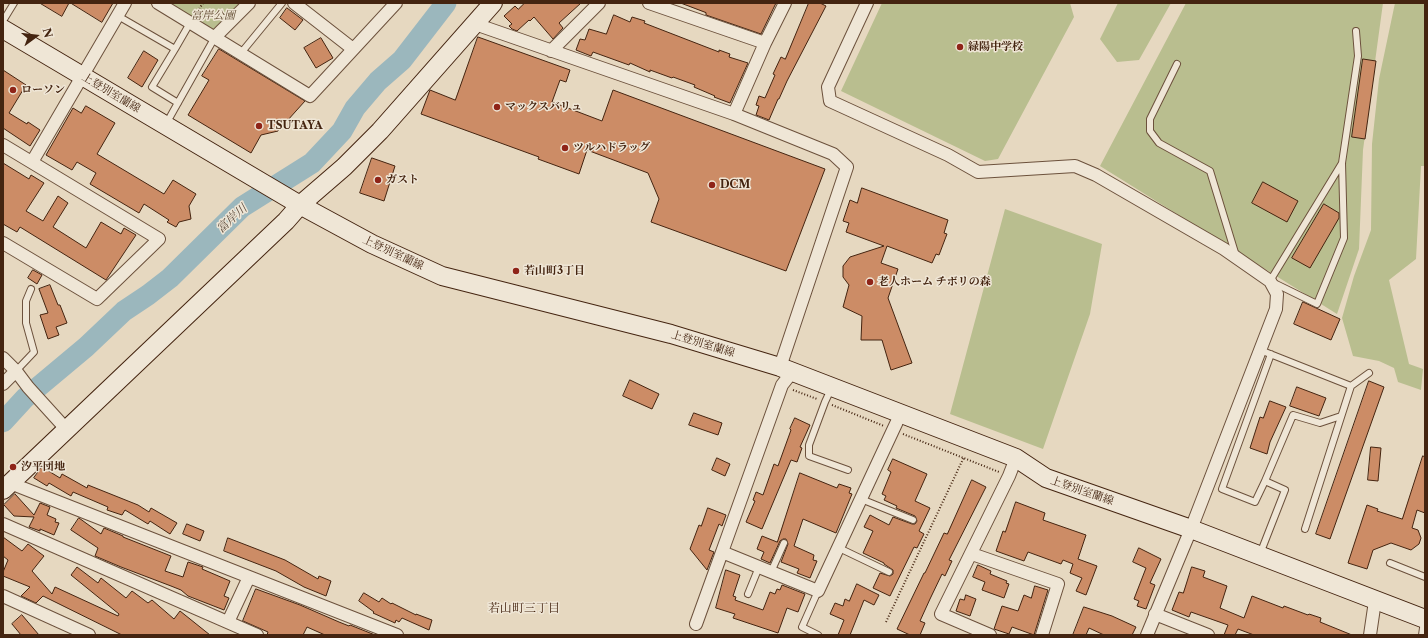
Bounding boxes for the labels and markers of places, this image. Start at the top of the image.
place label: 緑陽中学校 [968,40,1023,54]
marker: 緑陽中学校 [955,42,965,52]
place label: ローソン [21,83,65,97]
marker: ローソン [8,85,18,95]
place label: マックスバリュ [505,100,582,114]
marker: マックスバリュ [492,102,502,112]
place label: TSUTAYA [267,119,323,133]
marker: TSUTAYA [254,121,264,131]
place label: ツルハドラッグ [573,141,650,155]
marker: ツルハドラッグ [560,143,570,153]
place label: ガスト [386,173,419,187]
marker: ガスト [373,175,383,185]
place label: DCM [720,178,750,192]
marker: DCM [707,180,717,190]
place label: 若山町3丁目 [524,264,585,278]
marker: 若山町3丁目 [511,266,521,276]
place label: 老人ホーム チボリの森 [878,275,991,289]
marker: 老人ホーム チボリの森 [865,277,875,287]
place label: 汐平団地 [21,460,65,474]
marker: 汐平団地 [8,462,18,472]

